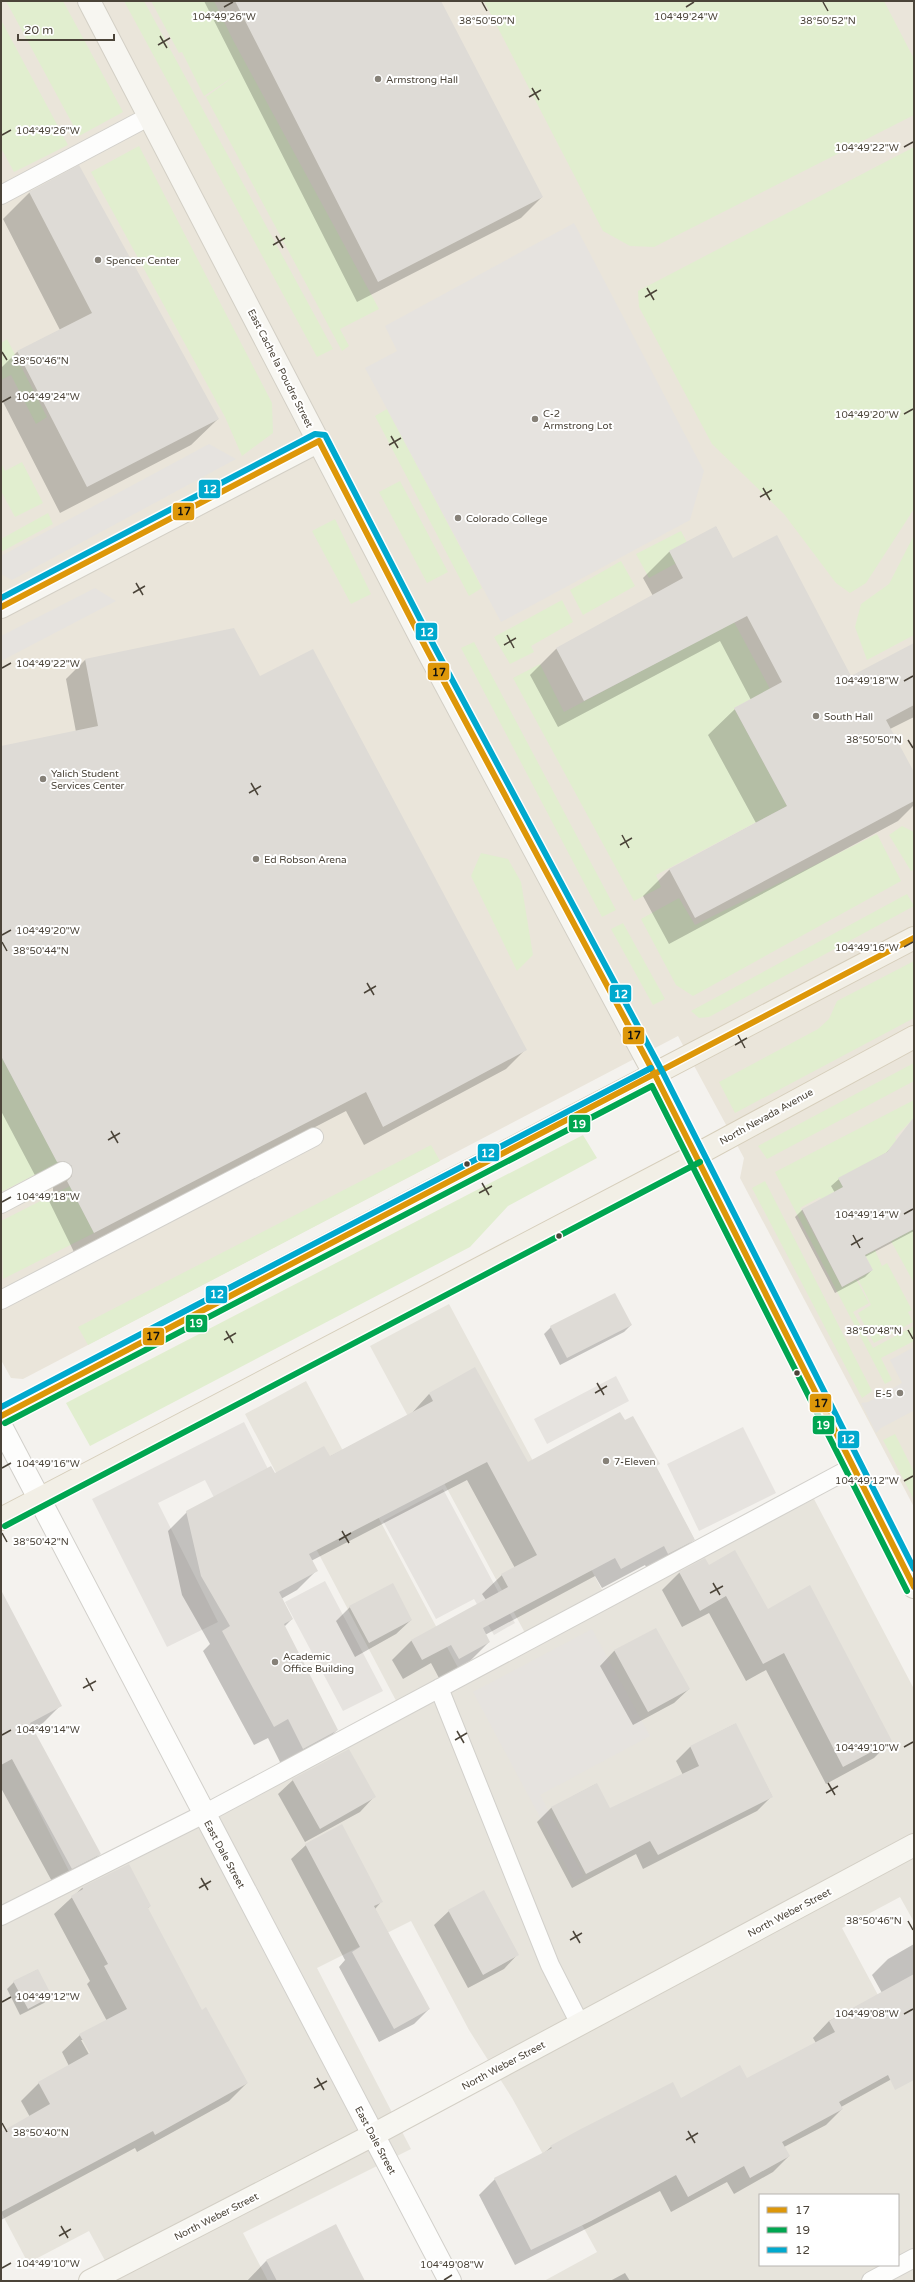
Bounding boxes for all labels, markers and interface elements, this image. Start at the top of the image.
text: 104°49'26"W [192,11,256,23]
text: 104°49'24"W [654,11,718,23]
text: 38°50'50"N [459,15,515,27]
text: 38°50'52"N [800,15,856,27]
scale bar [18,16,114,42]
text: 20 m [24,23,53,37]
marker: Armstrong Hall [373,74,383,84]
place label: Armstrong Hall [386,74,458,86]
text: 104°49'26"W [16,125,80,137]
text: 104°49'22"W [835,142,899,154]
marker: Spencer Center [93,255,103,265]
place label: Spencer Center [106,255,179,267]
street label: East Cache la Poudre Street [245,307,315,430]
text: 38°50'46"N [13,355,69,367]
text: 104°49'24"W [16,391,80,403]
place label: C-2 Armstrong Lot [543,408,613,432]
text: 104°49'20"W [835,409,899,421]
marker: C-2 Armstrong Lot [530,414,540,424]
line badge: 12 [198,479,221,499]
text: 12 [203,483,217,496]
line badge: 17 [172,502,195,521]
text: 17 [177,505,191,518]
marker: Colorado College [453,513,463,523]
place label: Colorado College [466,513,548,525]
line badge: 12 [415,622,438,641]
text: 12 [420,626,434,639]
text: 104°49'22"W [16,658,80,670]
line badge: 17 [427,662,450,681]
text: 17 [432,666,446,679]
text: 104°49'18"W [835,675,899,687]
marker: South Hall [811,711,821,721]
place label: South Hall [824,711,873,723]
text: 38°50'50"N [846,734,902,746]
place label: Yalich Student Services Center [51,768,125,792]
marker: Yalich Student Services Center [38,774,48,784]
marker: Ed Robson Arena [251,854,261,864]
place label: Ed Robson Arena [264,854,347,866]
text: 104°49'20"W [16,925,80,937]
text: 104°49'16"W [835,942,899,954]
text: 38°50'44"N [13,945,69,957]
line badge: 12 [609,984,632,1003]
text: 12 [614,988,628,1001]
line badge: 17 [622,1026,645,1045]
text: 17 [627,1029,641,1042]
street label: North Nevada Avenue [718,1086,816,1148]
line badge: 19 [568,1114,591,1133]
text: 19 [572,1118,586,1131]
line badge: 12 [477,1143,500,1162]
text: 12 [481,1147,495,1160]
unlabelled marker [462,1159,472,1169]
text: 104°49'18"W [16,1191,80,1203]
text: 104°49'14"W [835,1209,899,1221]
unlabelled marker [554,1231,564,1241]
line badge: 12 [205,1285,228,1304]
text: 12 [210,1288,224,1301]
line badge: 19 [185,1314,208,1333]
text: 19 [189,1317,203,1330]
text: 38°50'48"N [846,1325,902,1337]
line badge: 17 [142,1327,165,1346]
text: 17 [146,1330,160,1343]
unlabelled marker [792,1368,802,1378]
place label: E-5 [875,1388,892,1400]
marker: E-5 [895,1388,905,1398]
line badge: 17 [809,1393,832,1413]
text: 17 [814,1397,828,1410]
line badge: 19 [812,1415,835,1435]
text: 19 [816,1419,830,1432]
line badge: 12 [837,1430,860,1449]
text: 12 [841,1433,855,1446]
marker: 7-Eleven [601,1456,611,1466]
place label: 7-Eleven [614,1456,656,1468]
text: 104°49'16"W [16,1458,80,1470]
text: 104°49'12"W [835,1475,899,1487]
text: 38°50'42"N [13,1536,69,1548]
place label: Academic Office Building [283,1651,354,1675]
marker: Academic Office Building [270,1657,280,1667]
text: 104°49'14"W [16,1724,80,1736]
text: 104°49'10"W [835,1742,899,1754]
street label: East Dale Street [201,1818,247,1891]
street label: North Weber Street [746,1886,833,1940]
text: 38°50'46"N [846,1915,902,1927]
text: 104°49'12"W [16,1991,80,2003]
text: 104°49'08"W [835,2008,899,2020]
street label: North Weber Street [460,2039,547,2093]
street label: East Dale Street [352,2104,398,2177]
text: 38°50'40"N [13,2127,69,2139]
street label: North Weber Street [172,2190,261,2243]
legend [759,2194,899,2266]
text: 17 [795,2203,810,2217]
text: 19 [795,2223,810,2237]
text: 12 [795,2243,810,2257]
text: 104°49'10"W [16,2258,80,2270]
text: 104°49'08"W [420,2259,484,2271]

